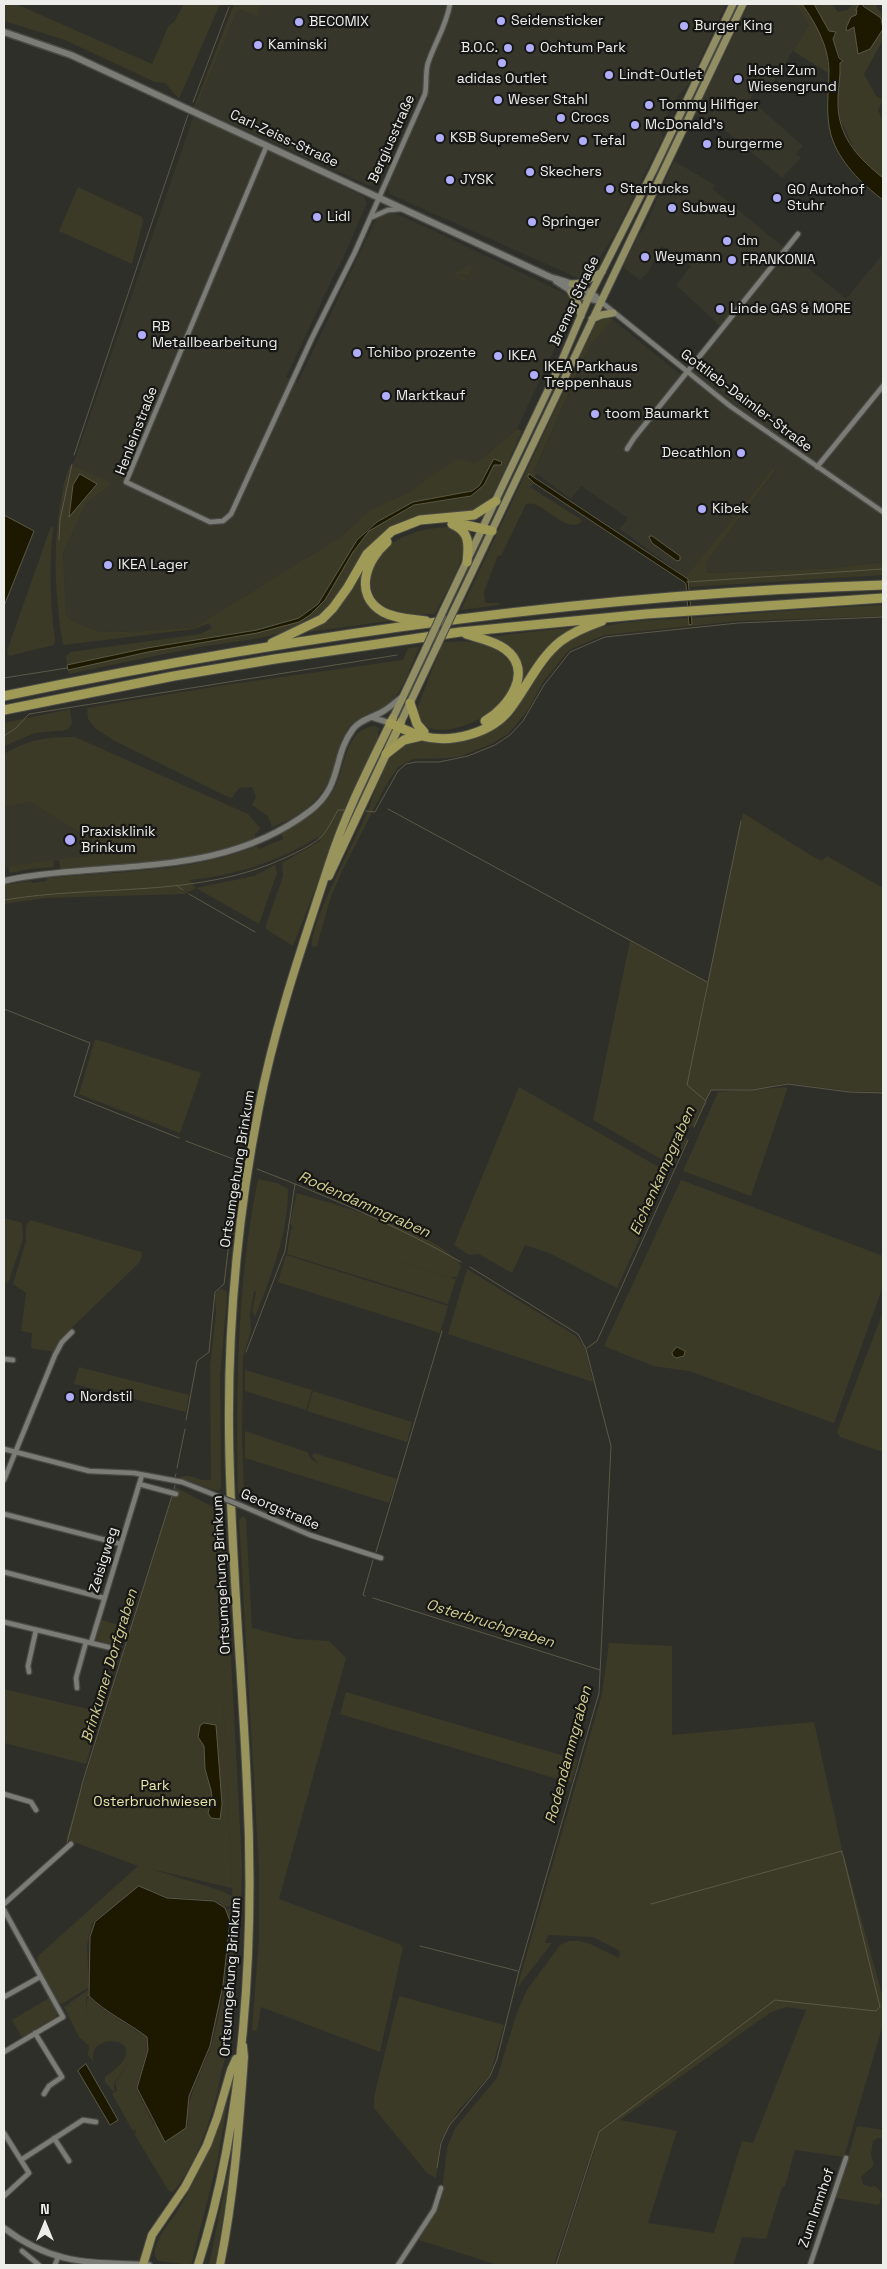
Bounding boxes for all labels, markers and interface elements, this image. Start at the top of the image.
place label: Seidensticker [511,13,603,29]
place label: BECOMIX [309,14,369,30]
marker: Seidensticker [495,15,507,27]
marker: BECOMIX [293,16,305,28]
place label: Burger King [694,18,773,34]
marker: Burger King [678,20,690,32]
place label: Kaminski [268,37,327,53]
marker: Kaminski [252,39,264,51]
place label: B.O.C. [461,40,498,56]
place label: Ochtum Park [540,40,626,56]
marker: B.O.C. [502,42,514,54]
marker: Ochtum Park [524,42,536,54]
marker: adidas Outlet [496,57,508,69]
place label: Hotel Zum Wiesengrund [748,63,837,95]
place label: Lindt-Outlet [619,67,703,83]
marker: Lindt-Outlet [603,69,615,81]
place label: adidas Outlet [457,71,547,87]
marker: Hotel Zum Wiesengrund [732,73,744,85]
street label: Bergiusstraße [365,92,419,186]
place label: Weser Stahl [508,92,588,108]
marker: Weser Stahl [492,94,504,106]
place label: Tommy Hilfiger [659,97,758,113]
marker: Tommy Hilfiger [643,99,655,111]
street label: Carl-Zeiss-Straße [227,107,341,171]
place label: Crocs [571,110,609,126]
marker: Crocs [555,112,567,124]
place label: McDonald's [645,117,723,133]
marker: McDonald's [629,119,641,131]
place label: KSB SupremeServ [450,130,569,146]
marker: KSB SupremeServ [434,132,446,144]
place label: Tefal [593,133,625,149]
marker: Tefal [577,135,589,147]
place label: burgerme [717,136,782,152]
marker: burgerme [701,138,713,150]
place label: Skechers [540,164,602,180]
marker: Skechers [524,166,536,178]
place label: JYSK [460,172,494,188]
marker: JYSK [444,174,456,186]
place label: Starbucks [620,181,689,197]
place label: GO Autohof Stuhr [787,182,865,214]
marker: Starbucks [604,183,616,195]
marker: GO Autohof Stuhr [771,192,783,204]
place label: Subway [682,200,736,216]
marker: Subway [666,202,678,214]
place label: Lidl [327,209,351,225]
marker: Lidl [311,211,323,223]
place label: Springer [542,214,599,230]
marker: Springer [526,216,538,228]
place label: dm [737,233,758,249]
marker: dm [721,235,733,247]
place label: Weymann [655,249,721,265]
marker: Weymann [639,251,651,263]
place label: FRANKONIA [742,252,816,268]
street label: Bremer Straße [547,254,603,348]
marker: FRANKONIA [726,254,738,266]
place label: Linde GAS & MORE [730,301,851,317]
marker: Linde GAS & MORE [714,303,726,315]
place label: RB Metallbearbeitung [152,319,277,352]
marker: RB Metallbearbeitung [136,329,148,341]
place label: Tchibo prozente [367,345,476,361]
street label: Gottlieb-Daimler-Straße [677,346,815,456]
marker: Tchibo prozente [351,347,363,359]
place label: IKEA [508,348,537,364]
marker: IKEA [492,350,504,362]
place label: IKEA Parkhaus Treppenhaus [544,359,638,392]
marker: IKEA Parkhaus Treppenhaus [528,369,540,381]
street label: Henleinstraße [112,384,162,478]
place label: Marktkauf [396,388,465,404]
marker: Marktkauf [380,390,392,402]
place label: toom Baumarkt [605,406,709,422]
marker: toom Baumarkt [589,408,601,420]
place label: Decathlon [662,445,731,461]
marker: Decathlon [735,447,747,459]
place label: Kibek [712,501,749,517]
marker: Kibek [696,503,708,515]
place label: IKEA Lager [118,557,188,573]
marker: IKEA Lager [102,559,114,571]
place label: Praxisklinik Brinkum [81,824,156,856]
marker: Praxisklinik Brinkum [63,833,77,847]
street label: Ortsumgehung Brinkum [217,1089,259,1249]
water label: Eichenkampgraben [627,1104,699,1238]
water label: Rodendammgraben [296,1168,432,1242]
place label: Nordstil [80,1389,133,1405]
marker: Nordstil [64,1391,76,1403]
street label: Georgstraße [238,1486,322,1534]
street label: Ortsumgehung Brinkum [209,1495,235,1655]
street label: Zeisigweg [86,1525,122,1595]
water label: Brinkumer Dorfgraben [78,1587,142,1745]
water label: Osterbruchgraben [424,1596,556,1652]
water label: Rodendammgraben [542,1684,596,1826]
park label: Park Osterbruchwiesen [93,1778,217,1810]
street label: Ortsumgehung Brinkum [217,1897,245,2057]
street label: Zum Immhof [796,2166,838,2250]
north arrow [20,2199,70,2249]
text: N [40,2200,50,2218]

